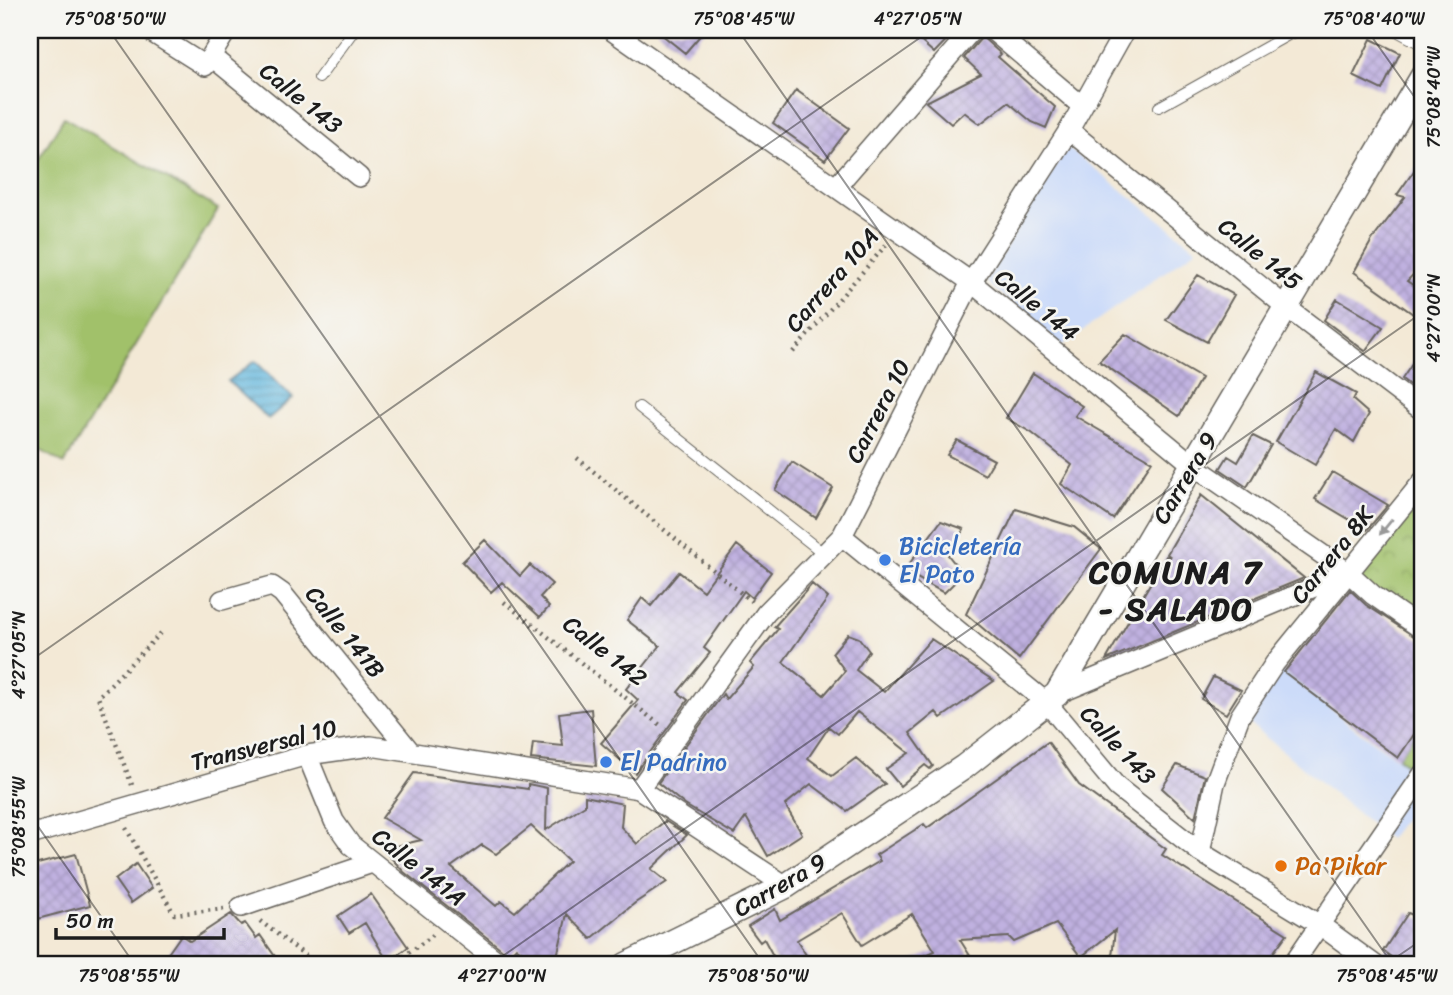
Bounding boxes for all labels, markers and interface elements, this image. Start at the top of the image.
text: 75°08'50"W [64,3,167,35]
text: 75°08'45"W [693,3,796,35]
text: 4°27'05"N [874,3,963,35]
text: 75°08'40"W [1323,3,1426,35]
text: 75°08'40"W [1418,45,1450,148]
street label: Calle 143 [250,51,352,145]
street label: Calle 145 [1208,206,1312,302]
street label: Carrera 10A [774,218,890,342]
street label: Calle 144 [985,257,1089,353]
text: 4°27'00"N [1418,273,1450,363]
street label: Carrera 10 [834,351,922,471]
street label: Carrera 9 [1141,424,1229,532]
street label: Carrera 8K [1279,496,1386,613]
one-way arrow [1379,518,1394,535]
place label: Bicicletería El Pato [899,525,1022,595]
district label: COMUNA 7 - SALADO [1088,544,1264,638]
marker: Bicicletería El Pato [877,552,893,568]
street label: Calle 141B [294,576,396,688]
street label: Calle 142 [553,604,657,698]
text: 4°27'05"N [3,610,35,699]
street label: Calle 143 [1069,695,1167,795]
street label: Transversal 10 [186,707,342,783]
place label: El Padrino [620,741,727,783]
marker: El Padrino [598,754,614,770]
text: 75°08'55"W [3,775,35,878]
street label: Calle 141A [362,816,476,918]
street label: Carrera 9 [725,841,835,929]
place label: Pa'Pikar [1295,845,1388,887]
marker: Pa'Pikar [1273,858,1289,874]
scale bar [56,897,224,941]
text: 50 m [66,902,114,940]
text: 75°08'55"W [78,960,181,992]
text: 4°27'00"N [457,960,547,992]
text: 75°08'50"W [707,960,810,992]
text: 75°08'45"W [1336,960,1439,992]

